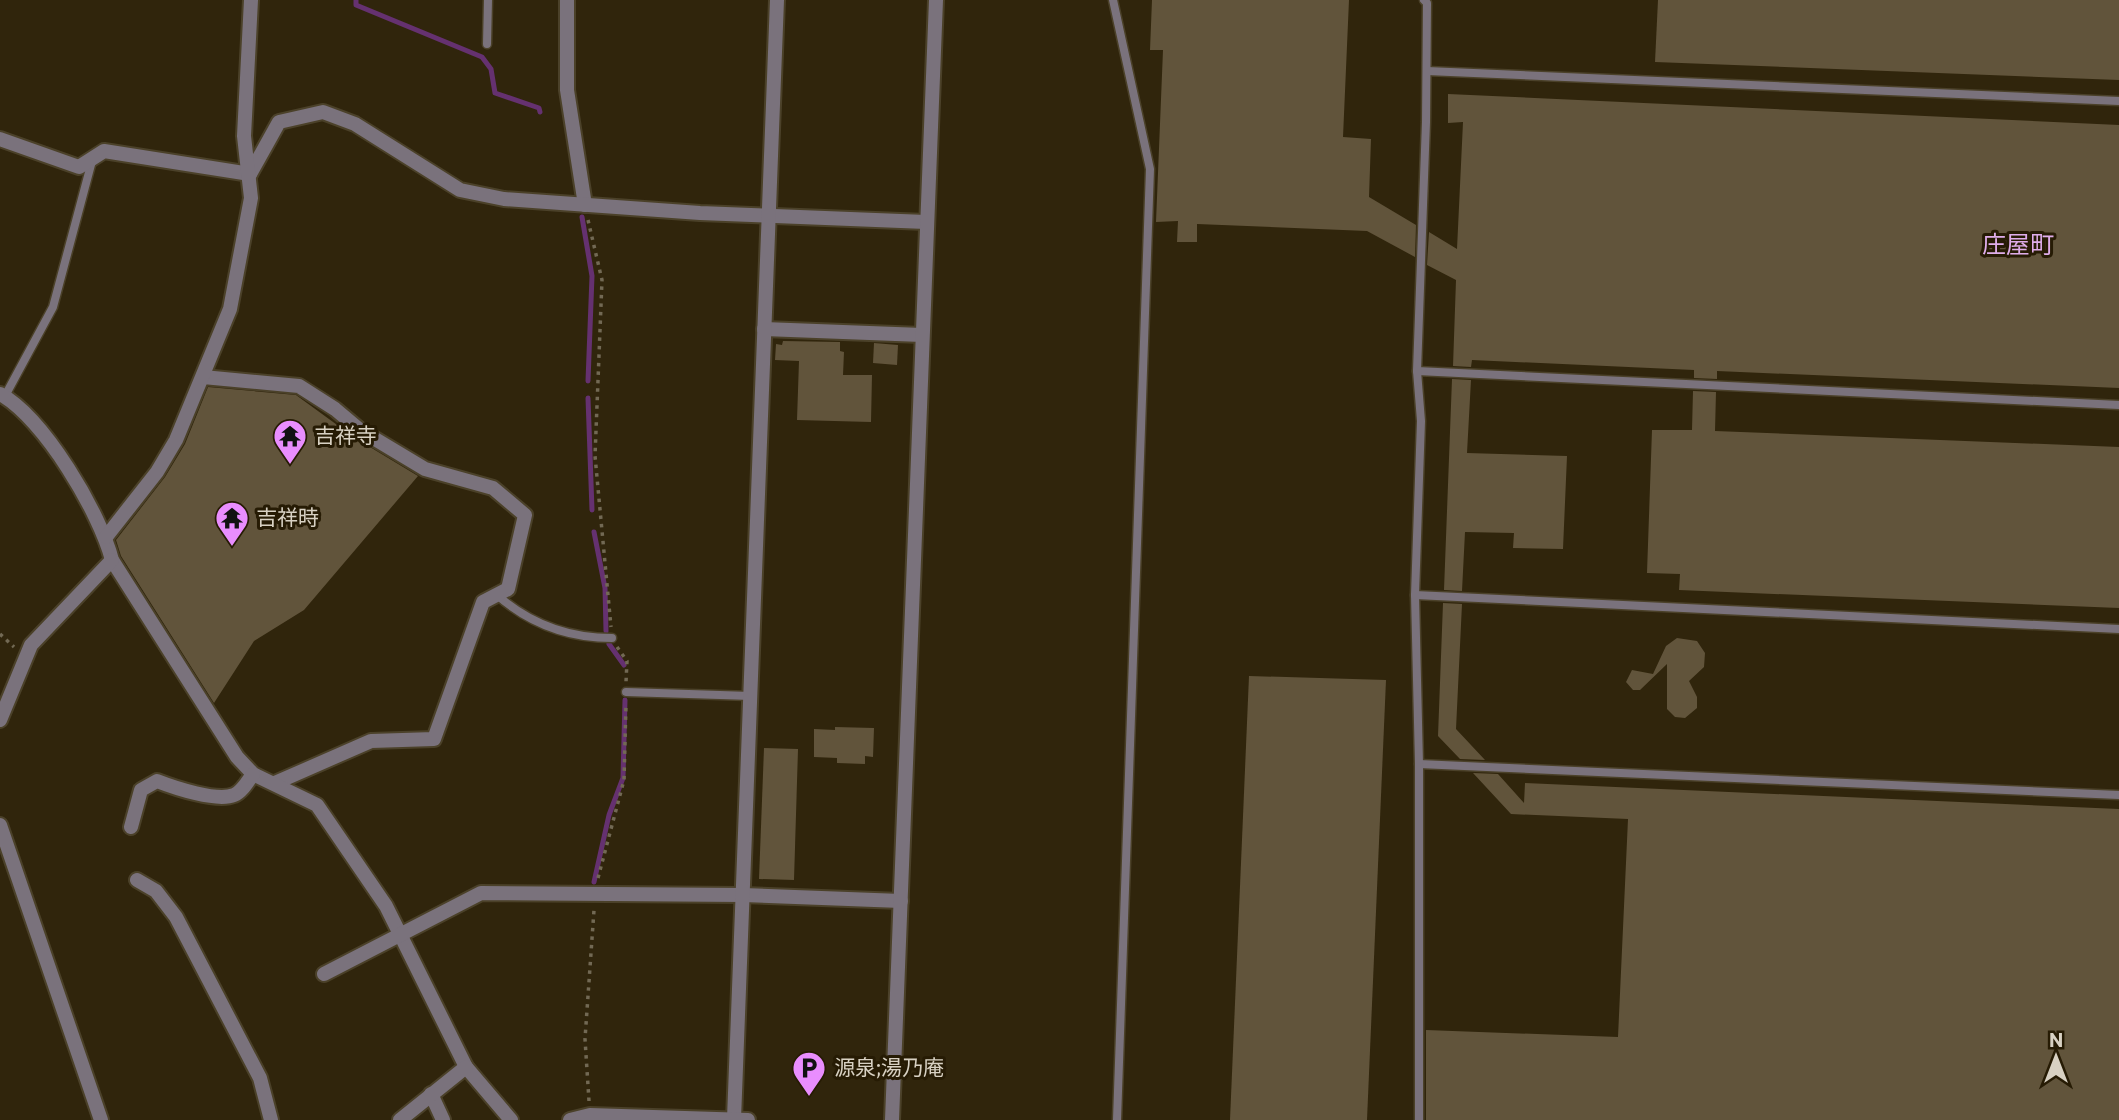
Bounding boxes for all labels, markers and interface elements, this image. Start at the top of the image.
district label: 庄屋町 [1982,229,2054,258]
temple icon: 吉祥寺 [271,417,309,466]
place label: 吉祥寺 [314,422,377,447]
temple icon: 吉祥時 [213,499,251,548]
place label: 吉祥時 [256,504,319,529]
north arrow [2021,1022,2091,1092]
text: N [2049,1028,2063,1051]
parking icon: 源泉;湯乃庵 [790,1049,828,1098]
place label: 源泉;湯乃庵 [834,1054,944,1079]

